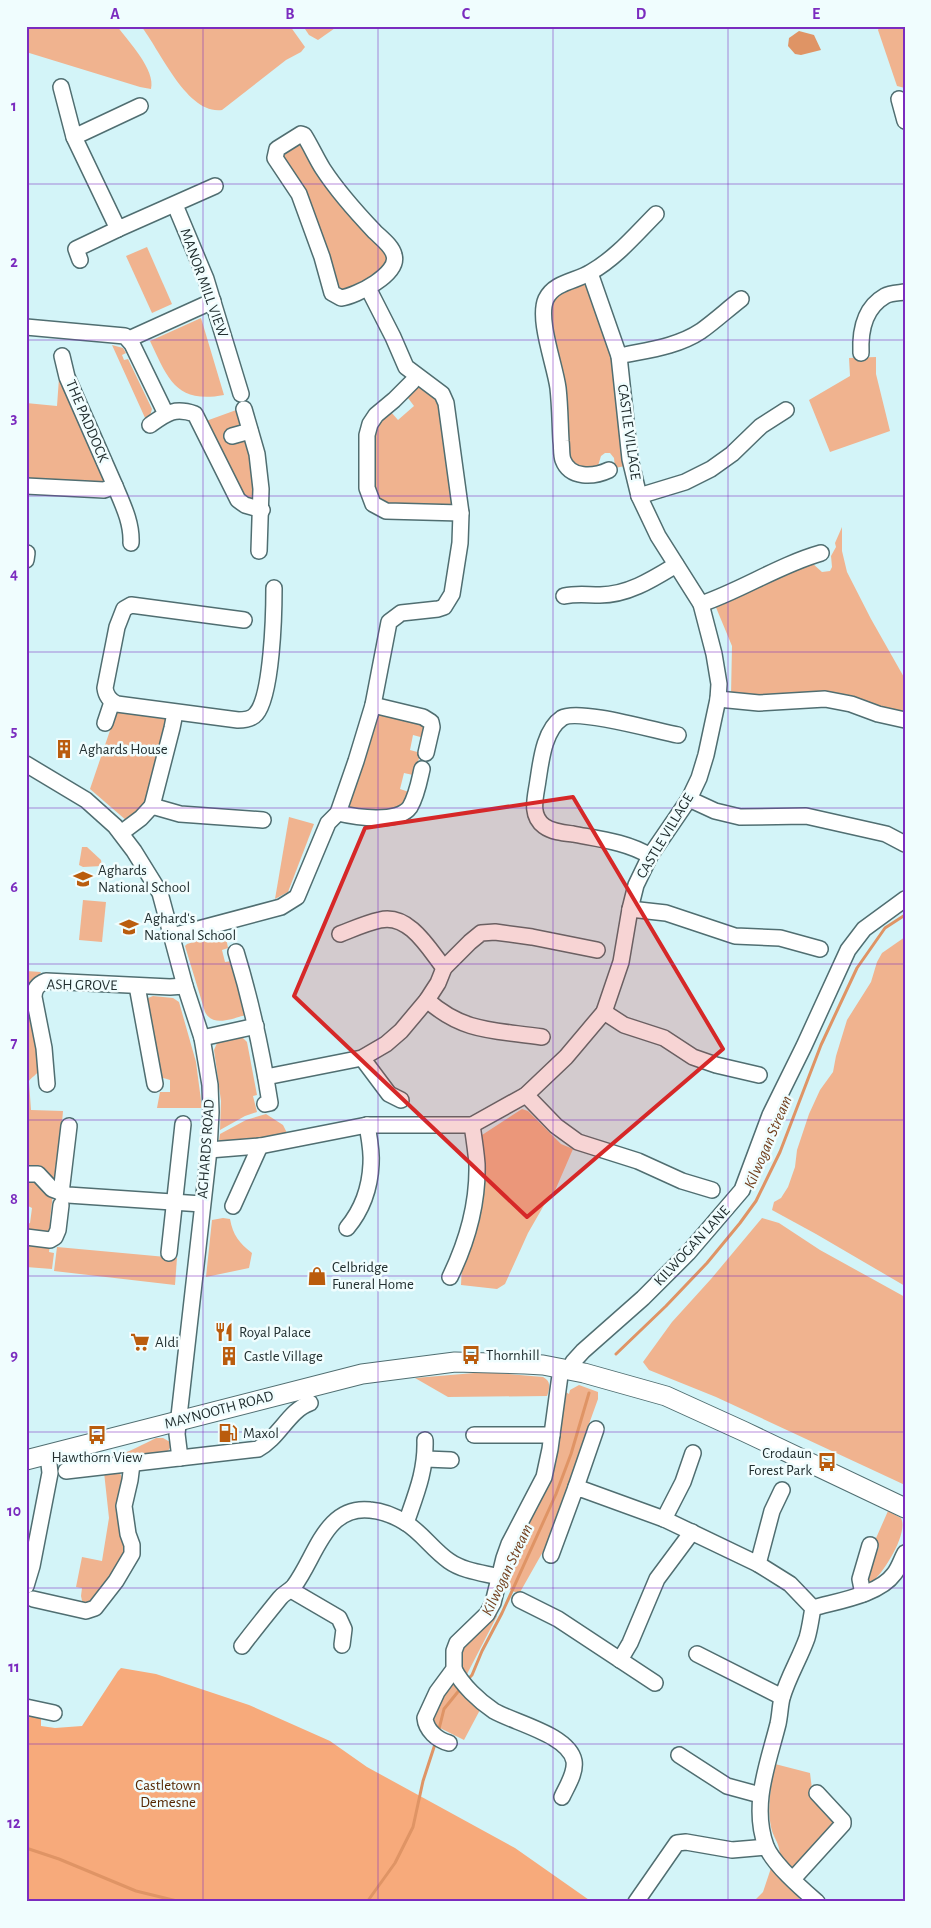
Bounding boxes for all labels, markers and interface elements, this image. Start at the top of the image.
text: A [110,6,120,22]
text: B [285,6,295,22]
text: C [462,6,471,22]
text: D [636,6,647,22]
text: E [812,6,820,22]
text: 1 [11,98,17,114]
street label: MANOR MILL VIEW [177,227,231,340]
text: 2 [10,254,18,270]
street label: THE PADDOCK [63,378,111,465]
street label: CASTLE VILLAGE [615,383,643,481]
text: 3 [11,410,18,426]
text: 4 [10,566,18,582]
text: 5 [11,723,18,739]
building icon: Aghards House [53,738,75,760]
place label: Aghards House [79,742,168,757]
street label: CASTLE VILLAGE [634,791,696,881]
place label: Aghards National School [98,863,190,895]
school or university icon: Aghards National School [72,868,94,890]
text: 6 [10,879,18,895]
place label: Aghard's National School [144,911,236,943]
school or university icon: Aghard's National School [118,916,140,938]
street label: ASH GROVE [47,977,117,993]
text: 7 [11,1035,18,1051]
water label: Kilwogan Stream [741,1093,795,1191]
street label: AGHARDS ROAD [195,1098,217,1199]
text: 8 [10,1191,18,1207]
street label: KILWOGAN LANE [651,1203,733,1289]
place label: Celbridge Funeral Home [332,1260,414,1292]
shop icon: Celbridge Funeral Home [306,1265,328,1287]
restaurant icon: Royal Palace [213,1321,235,1343]
place label: Royal Palace [239,1325,311,1340]
supermarket icon: Aldi [129,1331,151,1353]
place label: Aldi [155,1335,179,1350]
bus stop icon: Thornhill [460,1344,482,1366]
building icon: Castle Village [218,1345,240,1367]
text: 9 [10,1347,18,1363]
place label: Thornhill [486,1348,540,1363]
place label: Castle Village [244,1349,323,1364]
street label: MAYNOOTH ROAD [163,1388,275,1432]
fuel station icon: Maxol [217,1422,239,1444]
bus stop icon: Hawthorn View [86,1424,108,1446]
place label: Maxol [243,1426,279,1441]
place label: Crodaun Forest Park [748,1446,812,1478]
place label: Hawthorn View [52,1450,142,1465]
bus stop icon: Crodaun Forest Park [816,1451,838,1473]
text: 10 [7,1503,21,1519]
water label: Kilwogan Stream [479,1522,535,1618]
text: 11 [8,1659,20,1675]
park label: Castletown Demesne [135,1778,201,1810]
text: 12 [7,1815,21,1831]

